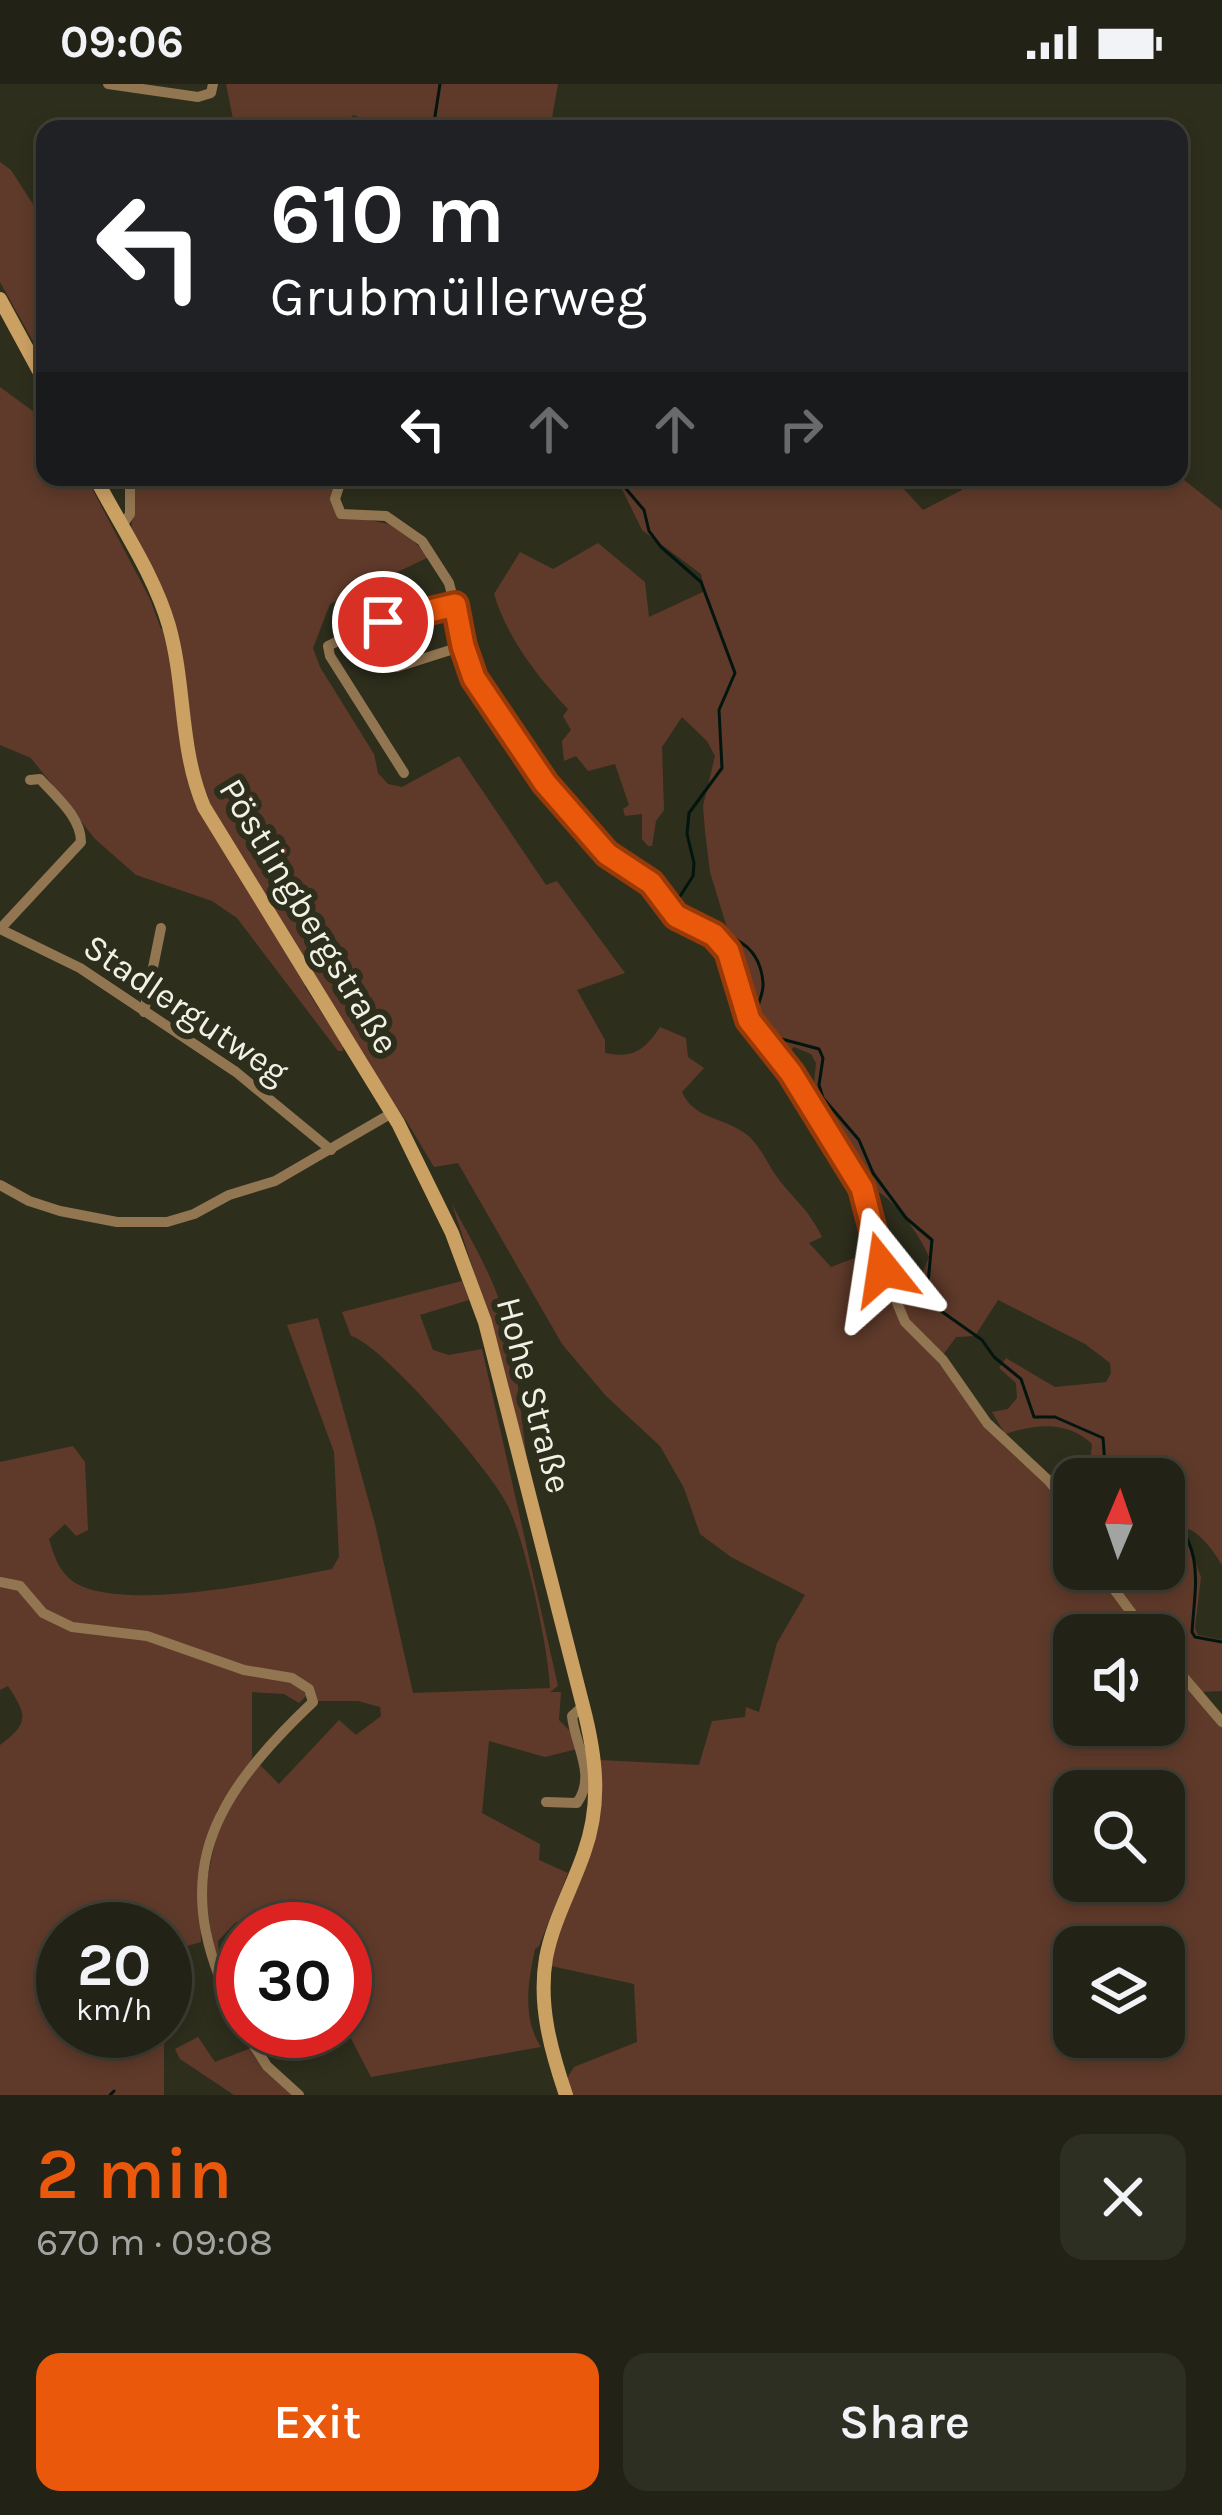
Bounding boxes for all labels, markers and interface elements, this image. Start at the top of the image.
text: 09:06 [60,16,184,68]
text: 610 m [270,165,505,263]
icon: left [72,168,228,324]
text: Grubmüllerweg [270,265,647,329]
icon: left [390,396,456,462]
icon: ahead [516,396,582,462]
icon: ahead [642,396,708,462]
icon: right [768,396,834,462]
pin [332,571,434,673]
icon: arrive [350,589,416,655]
street label: Pöstlingbergstraße [210,771,408,1061]
street label: Stadlergutweg [76,925,296,1093]
position arrow [820,1206,946,1332]
street label: Hohe Straße [488,1292,580,1498]
north arrow [1053,1458,1185,1590]
map controls [1053,1458,1185,2058]
button: sound [1053,1614,1185,1746]
button: search [1053,1770,1185,1902]
speed limit sign: 30 [216,1902,372,2058]
button: layers [1053,1926,1185,2058]
text: 20 [77,1930,151,2000]
text: km/h [76,1992,152,2028]
text: 2 min [36,2132,233,2216]
button: close [1060,2134,1186,2260]
text: 670 m · 09:08 [36,2219,273,2265]
button: Exit [36,2353,599,2491]
button: Share [623,2353,1186,2491]

